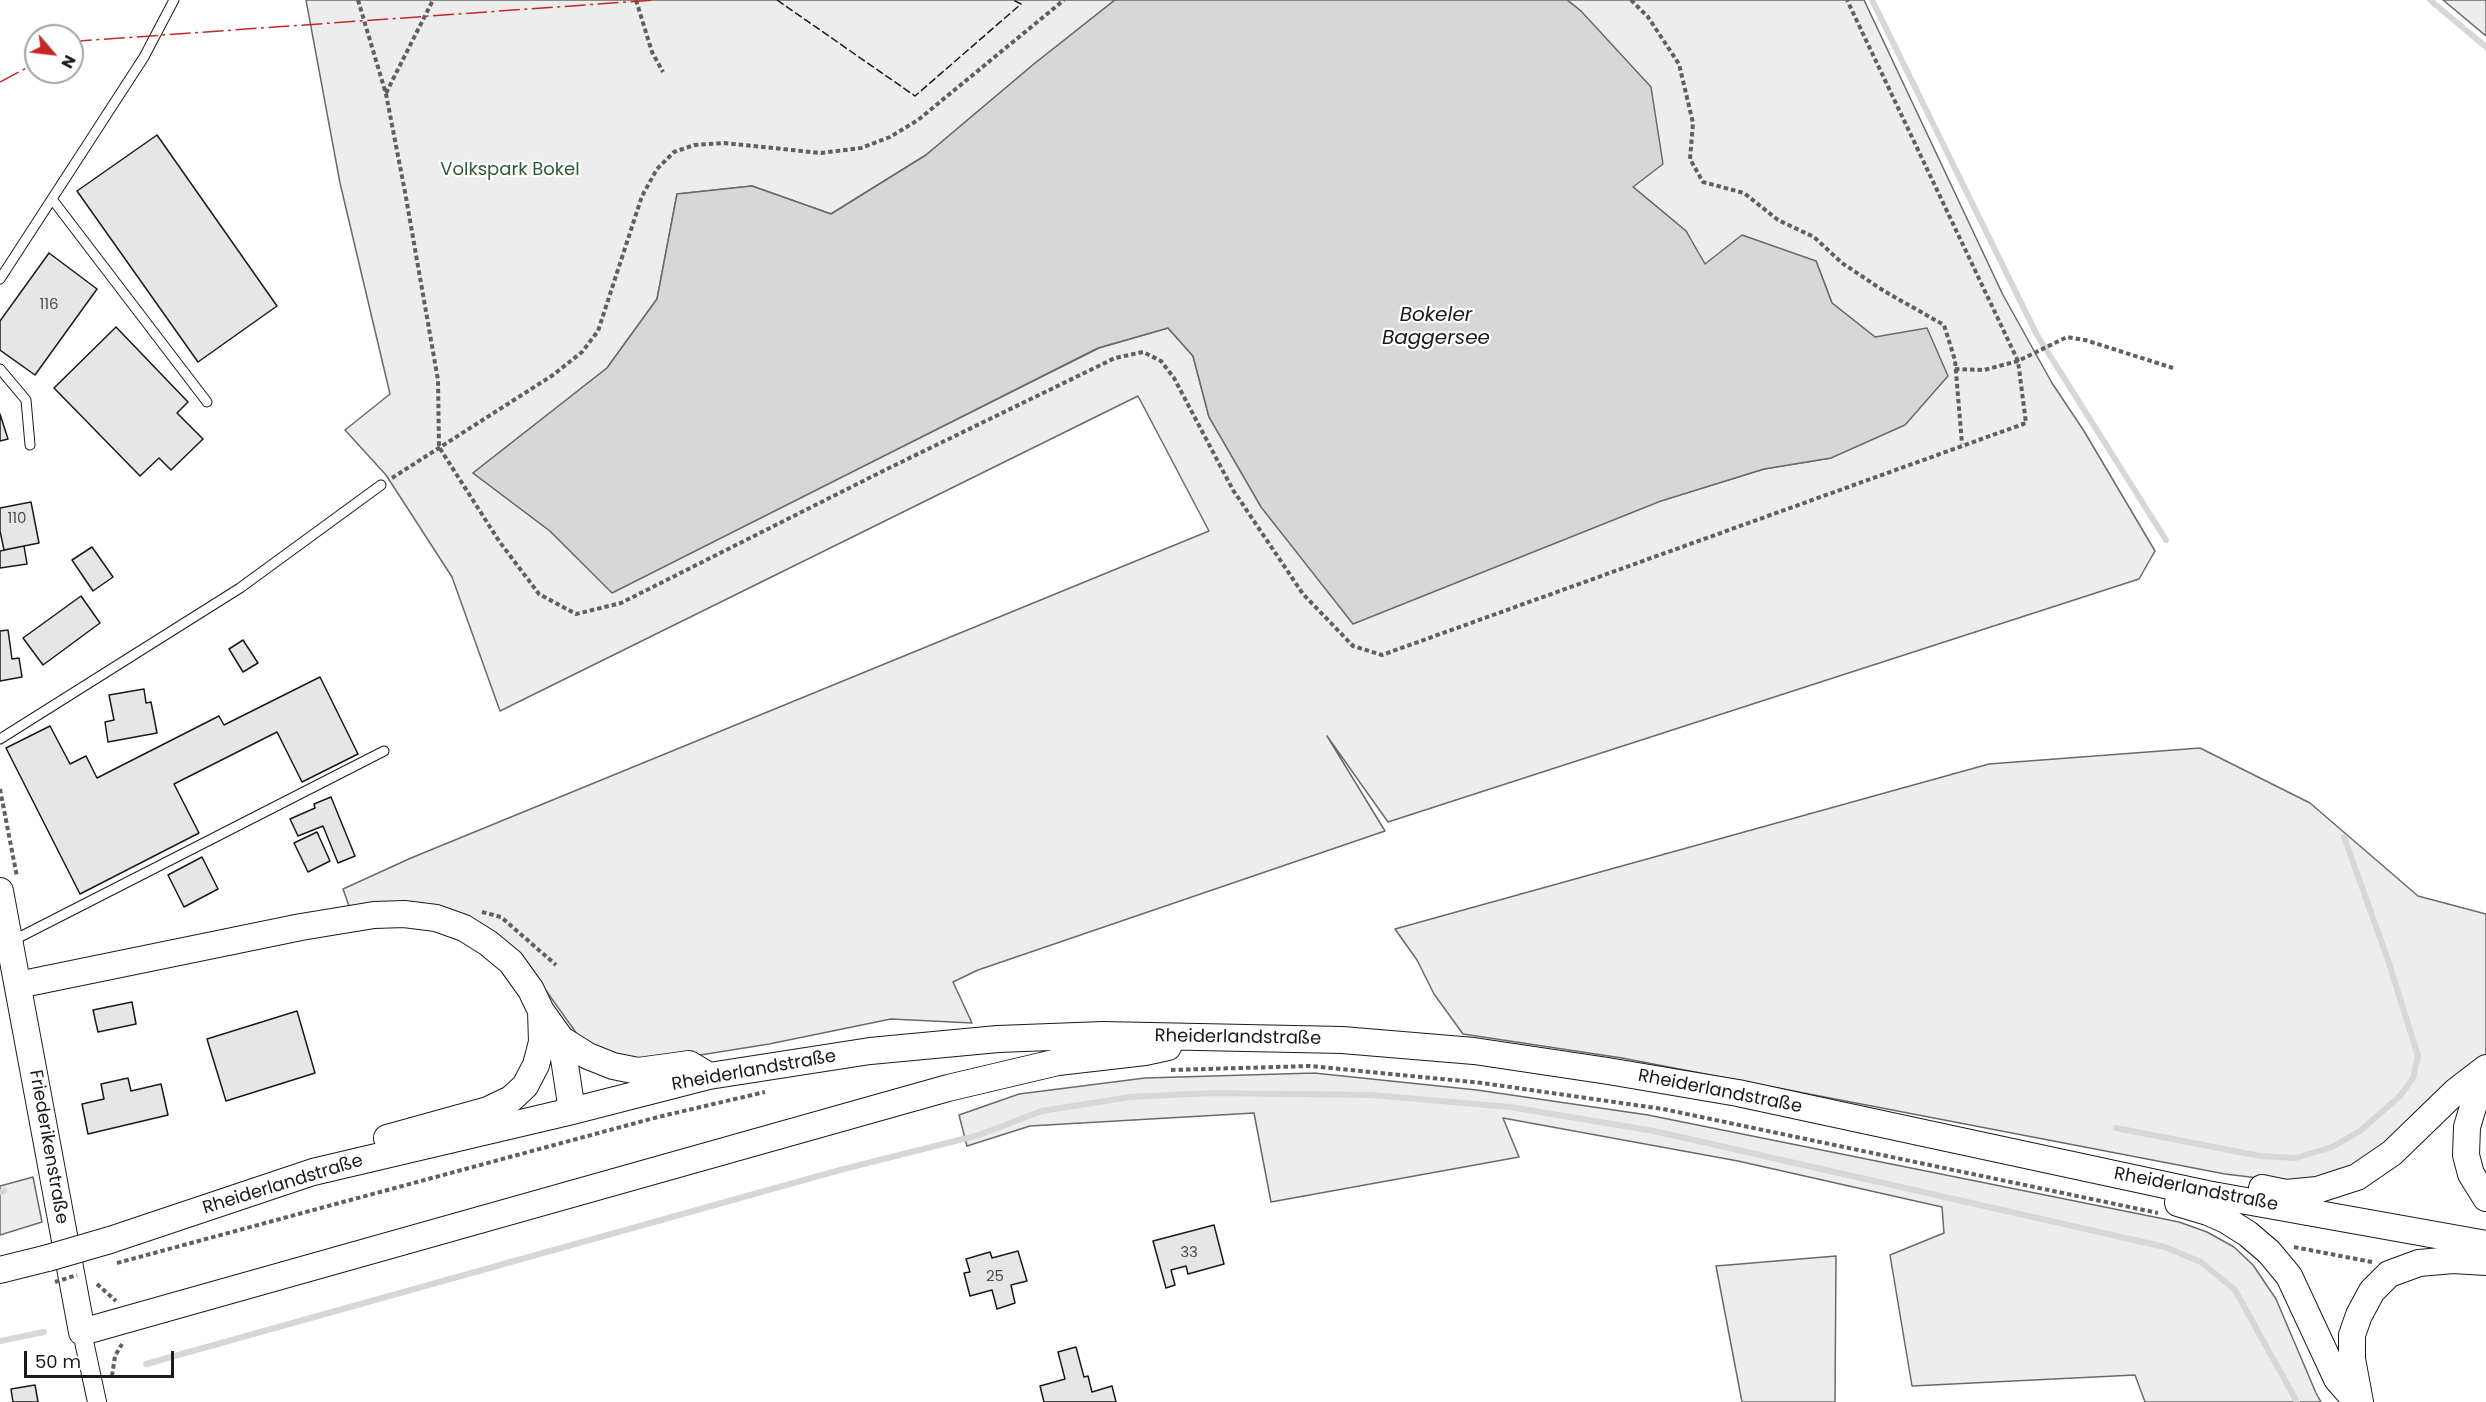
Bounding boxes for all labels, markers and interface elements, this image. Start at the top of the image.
north arrow [24,24,84,84]
text: N [56,51,82,72]
park label: Volkspark Bokel [440,159,580,181]
house number: 116 [39,296,59,314]
water label: Bokeler Baggersee [1382,304,1490,351]
house number: 110 [7,510,27,528]
street label: Rheiderlandstraße [1155,1026,1321,1050]
street label: Rheiderlandstraße [670,1046,838,1096]
street label: Rheiderlandstraße [1636,1066,1804,1118]
street label: Friederikenstraße [24,1068,72,1226]
street label: Rheiderlandstraße [200,1150,366,1220]
street label: Rheiderlandstraße [2112,1164,2280,1216]
house number: 33 [1180,1244,1198,1262]
house number: 25 [986,1268,1004,1286]
scale bar [27,1339,177,1377]
text: 50 m [35,1349,81,1374]

